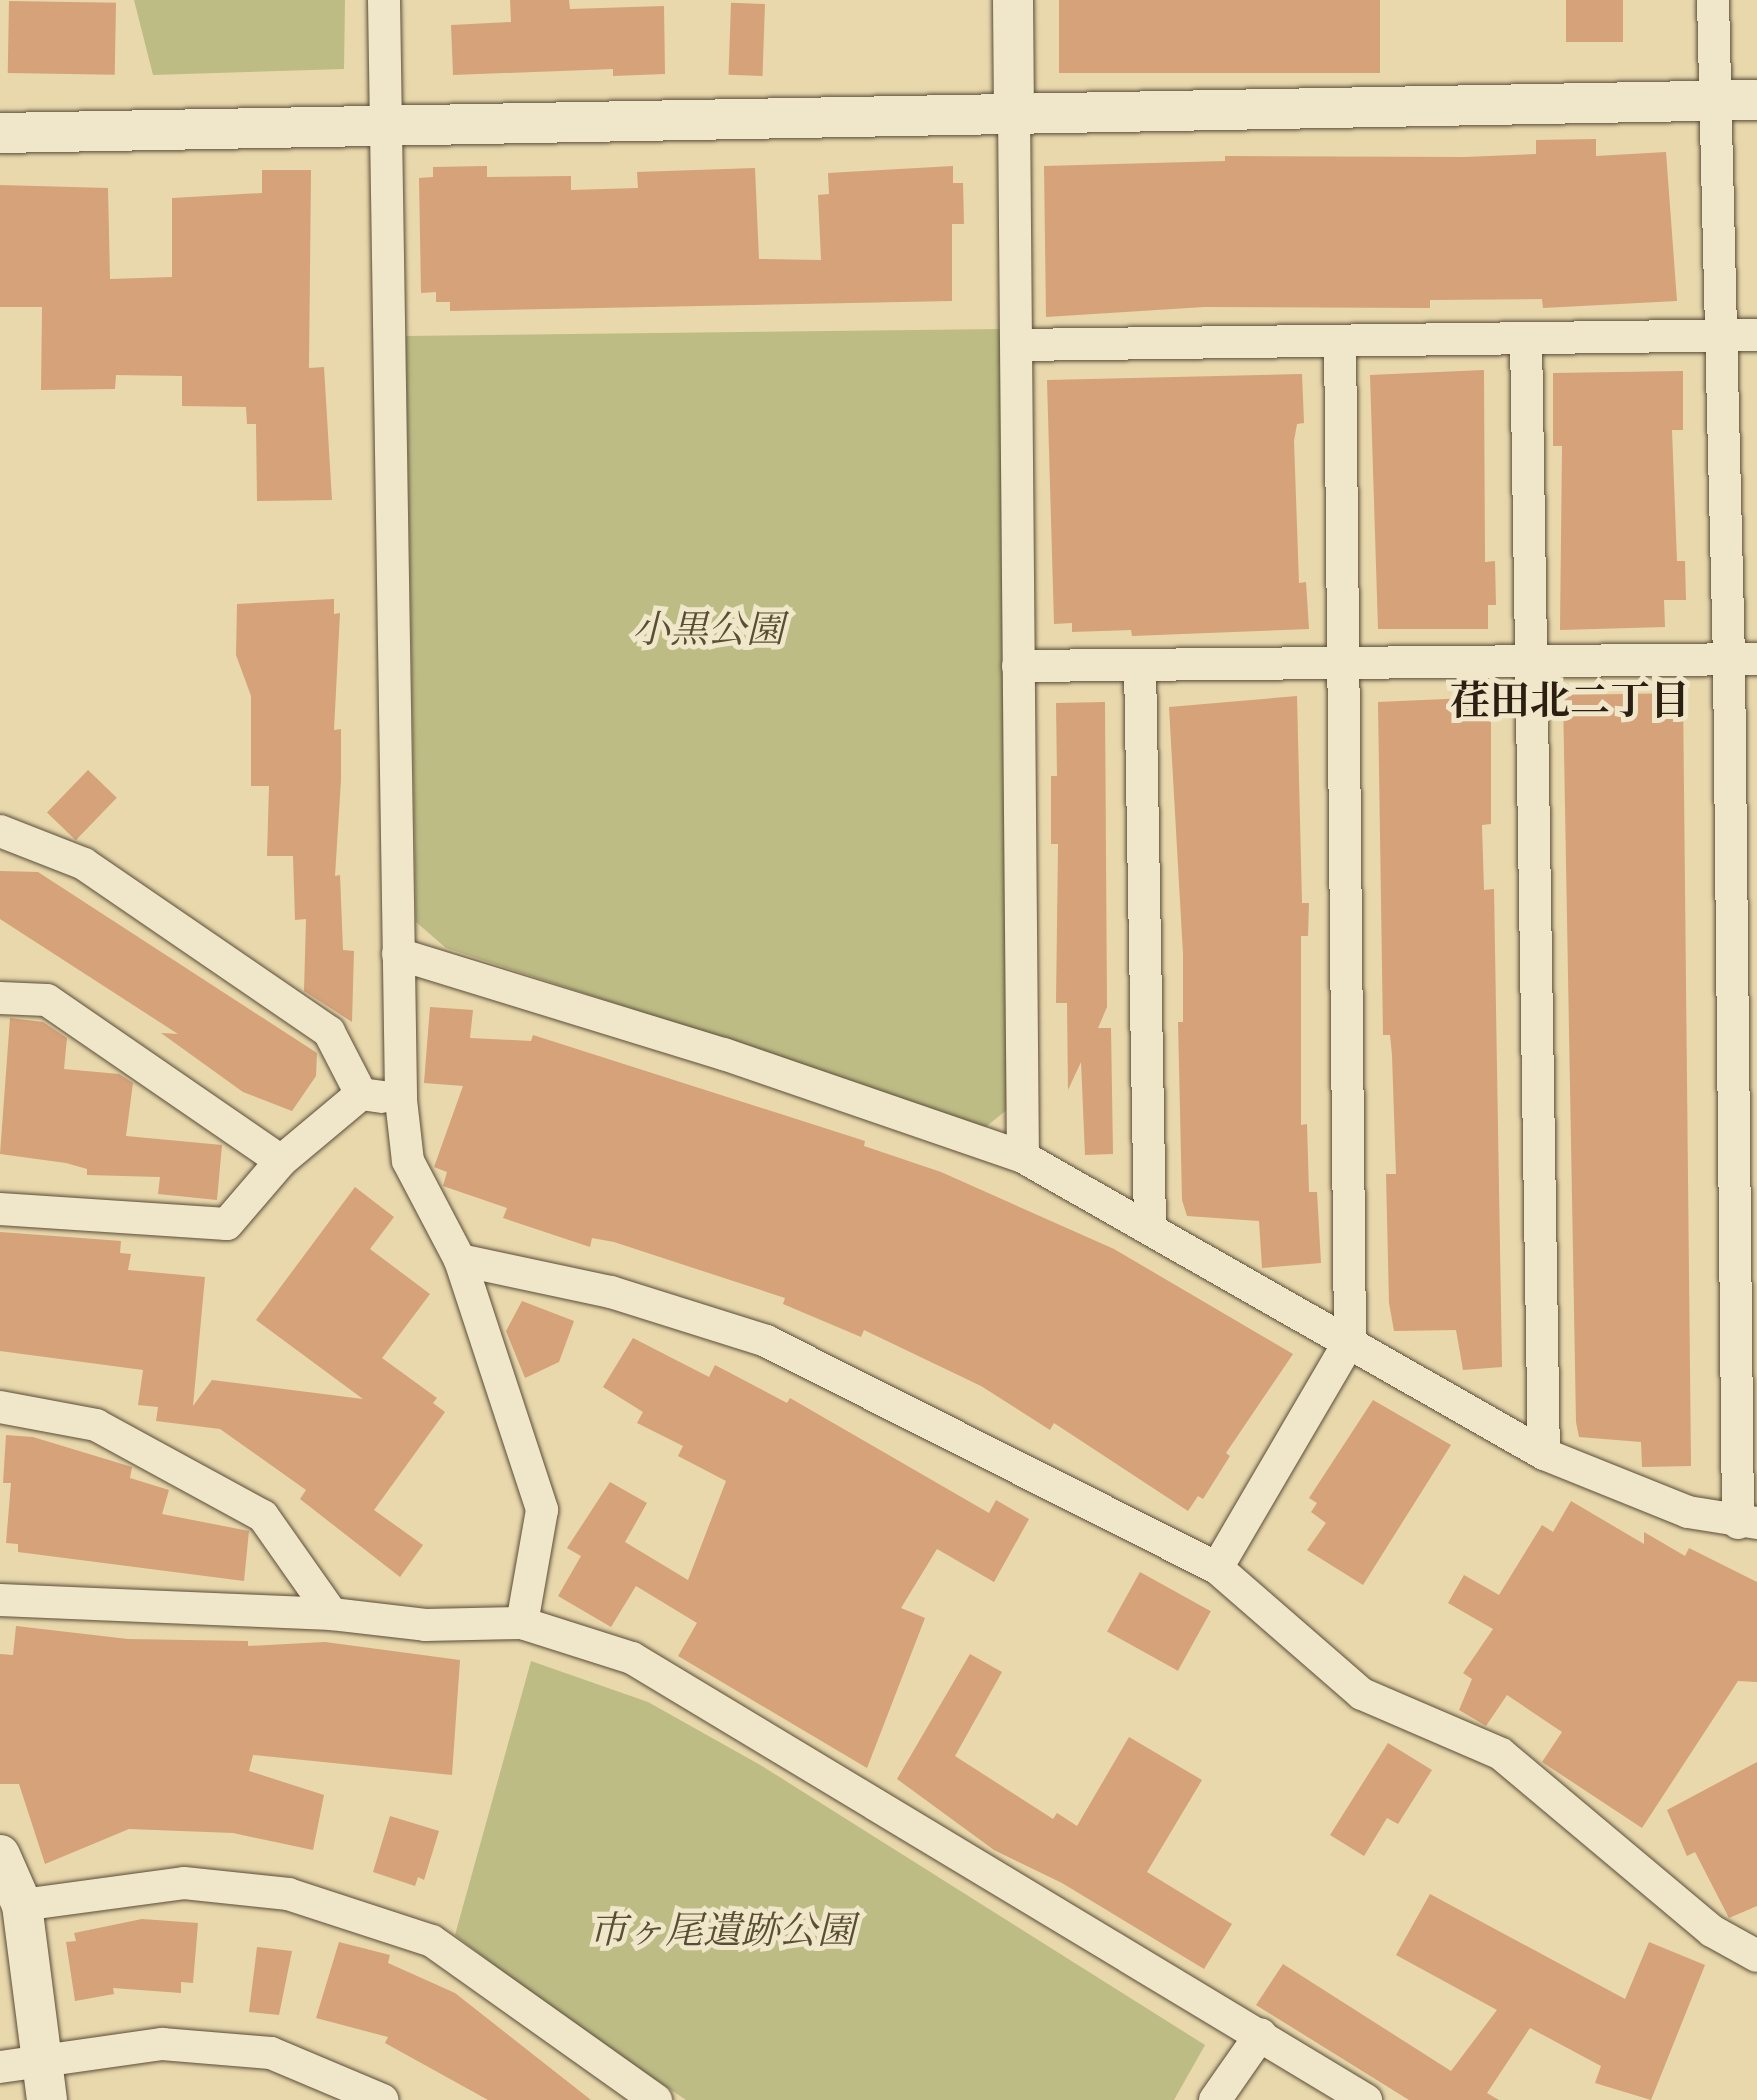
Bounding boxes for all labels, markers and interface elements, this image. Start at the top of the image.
park label: 小黒公園 [632,606,784,652]
district label: 荏田北二丁目 [1450,676,1690,724]
park label: 市ヶ尾遺跡公園 [589,1907,855,1953]

